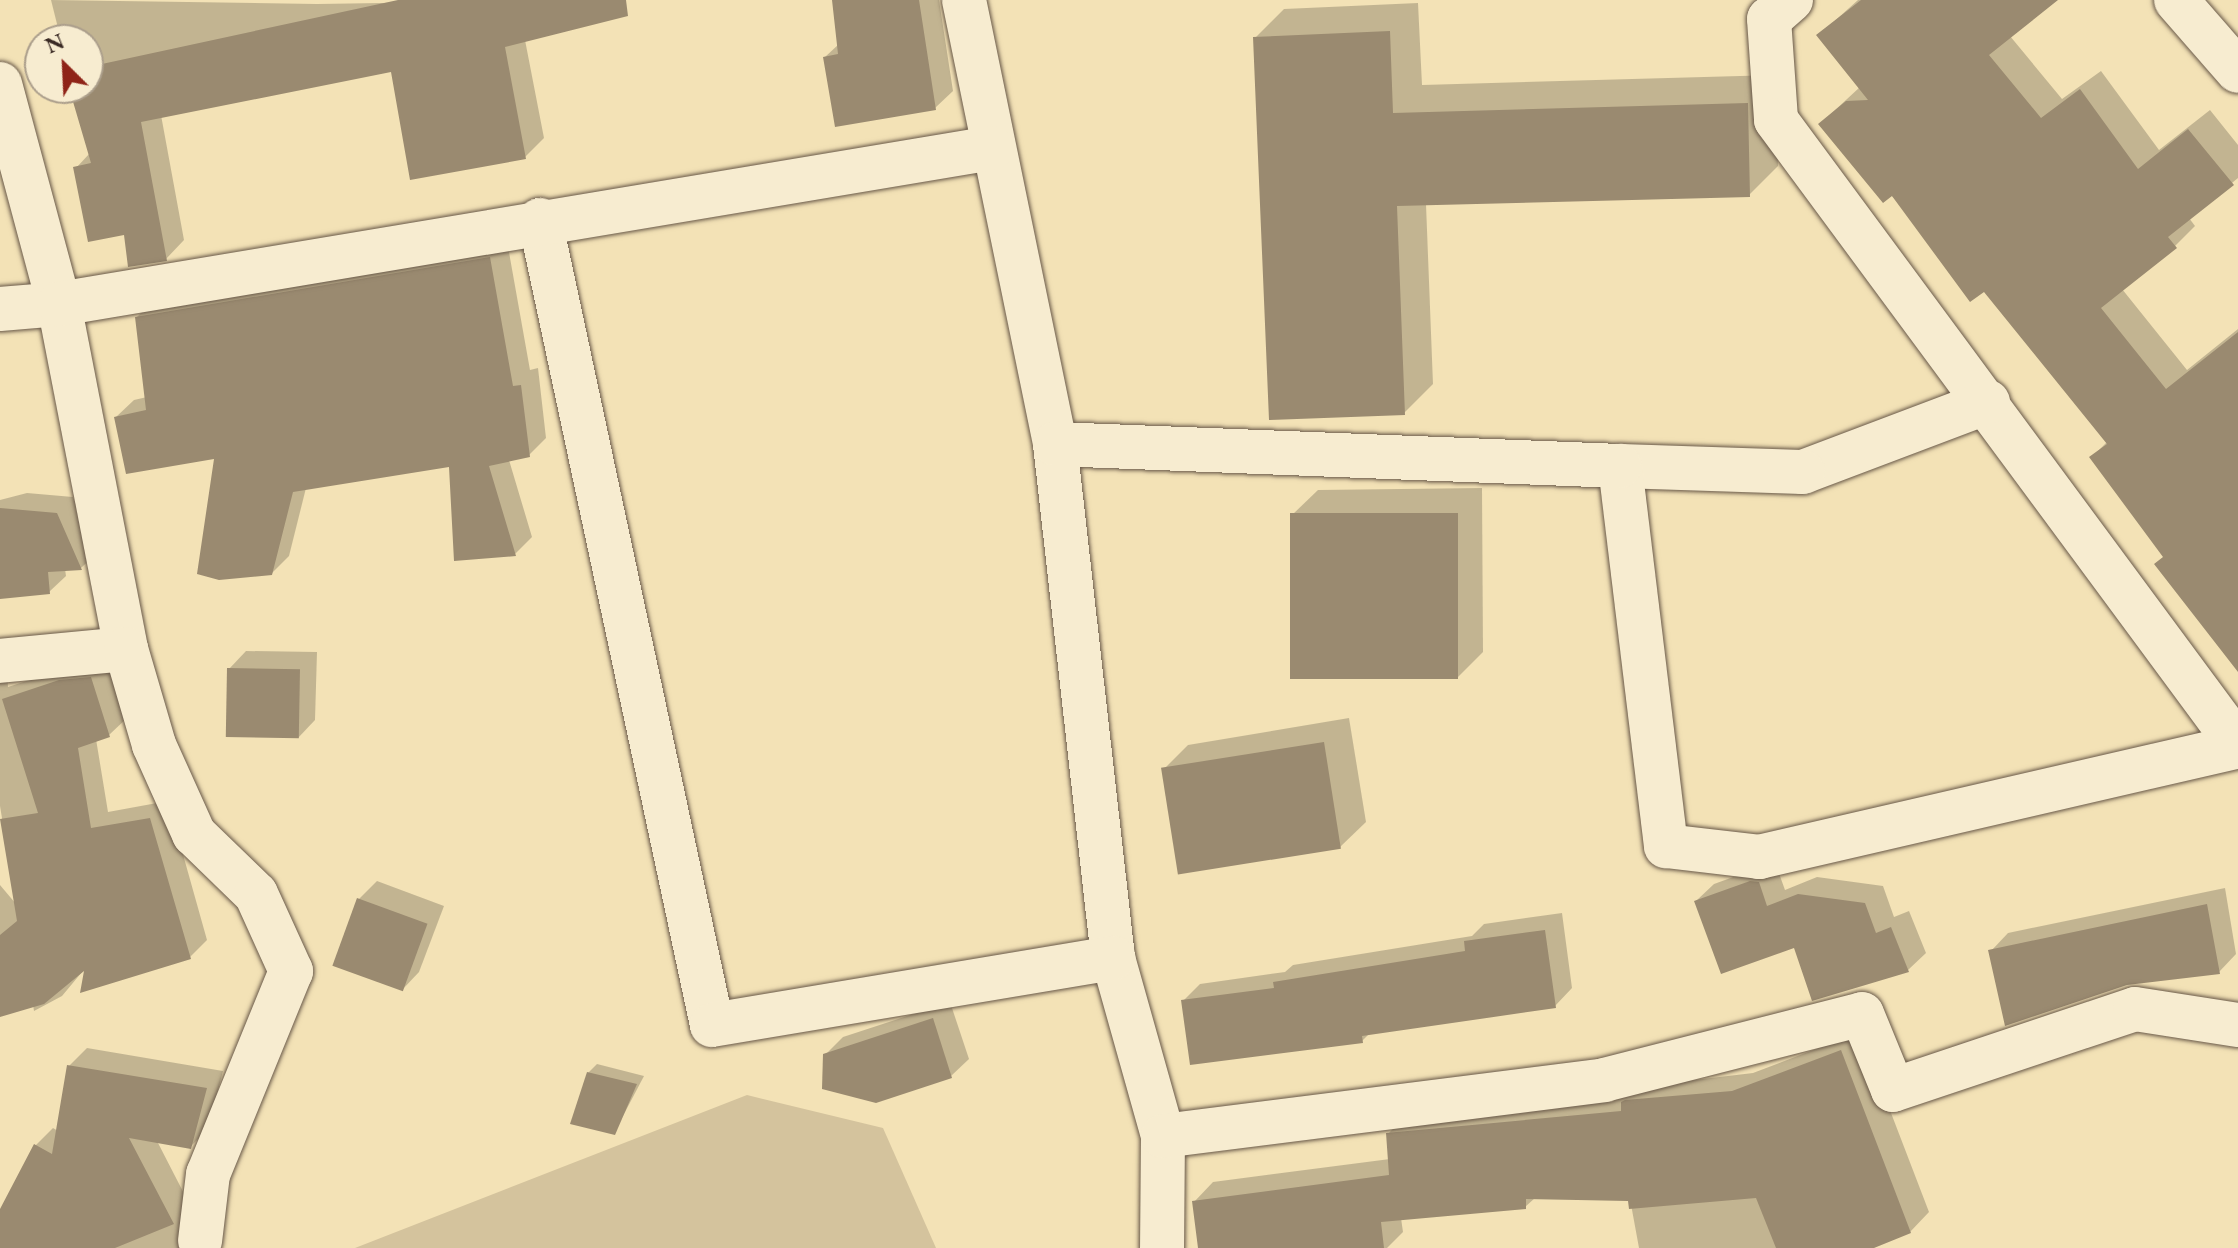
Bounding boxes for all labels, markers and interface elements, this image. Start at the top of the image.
north arrow [24,24,104,104]
text: N [41,27,69,60]

